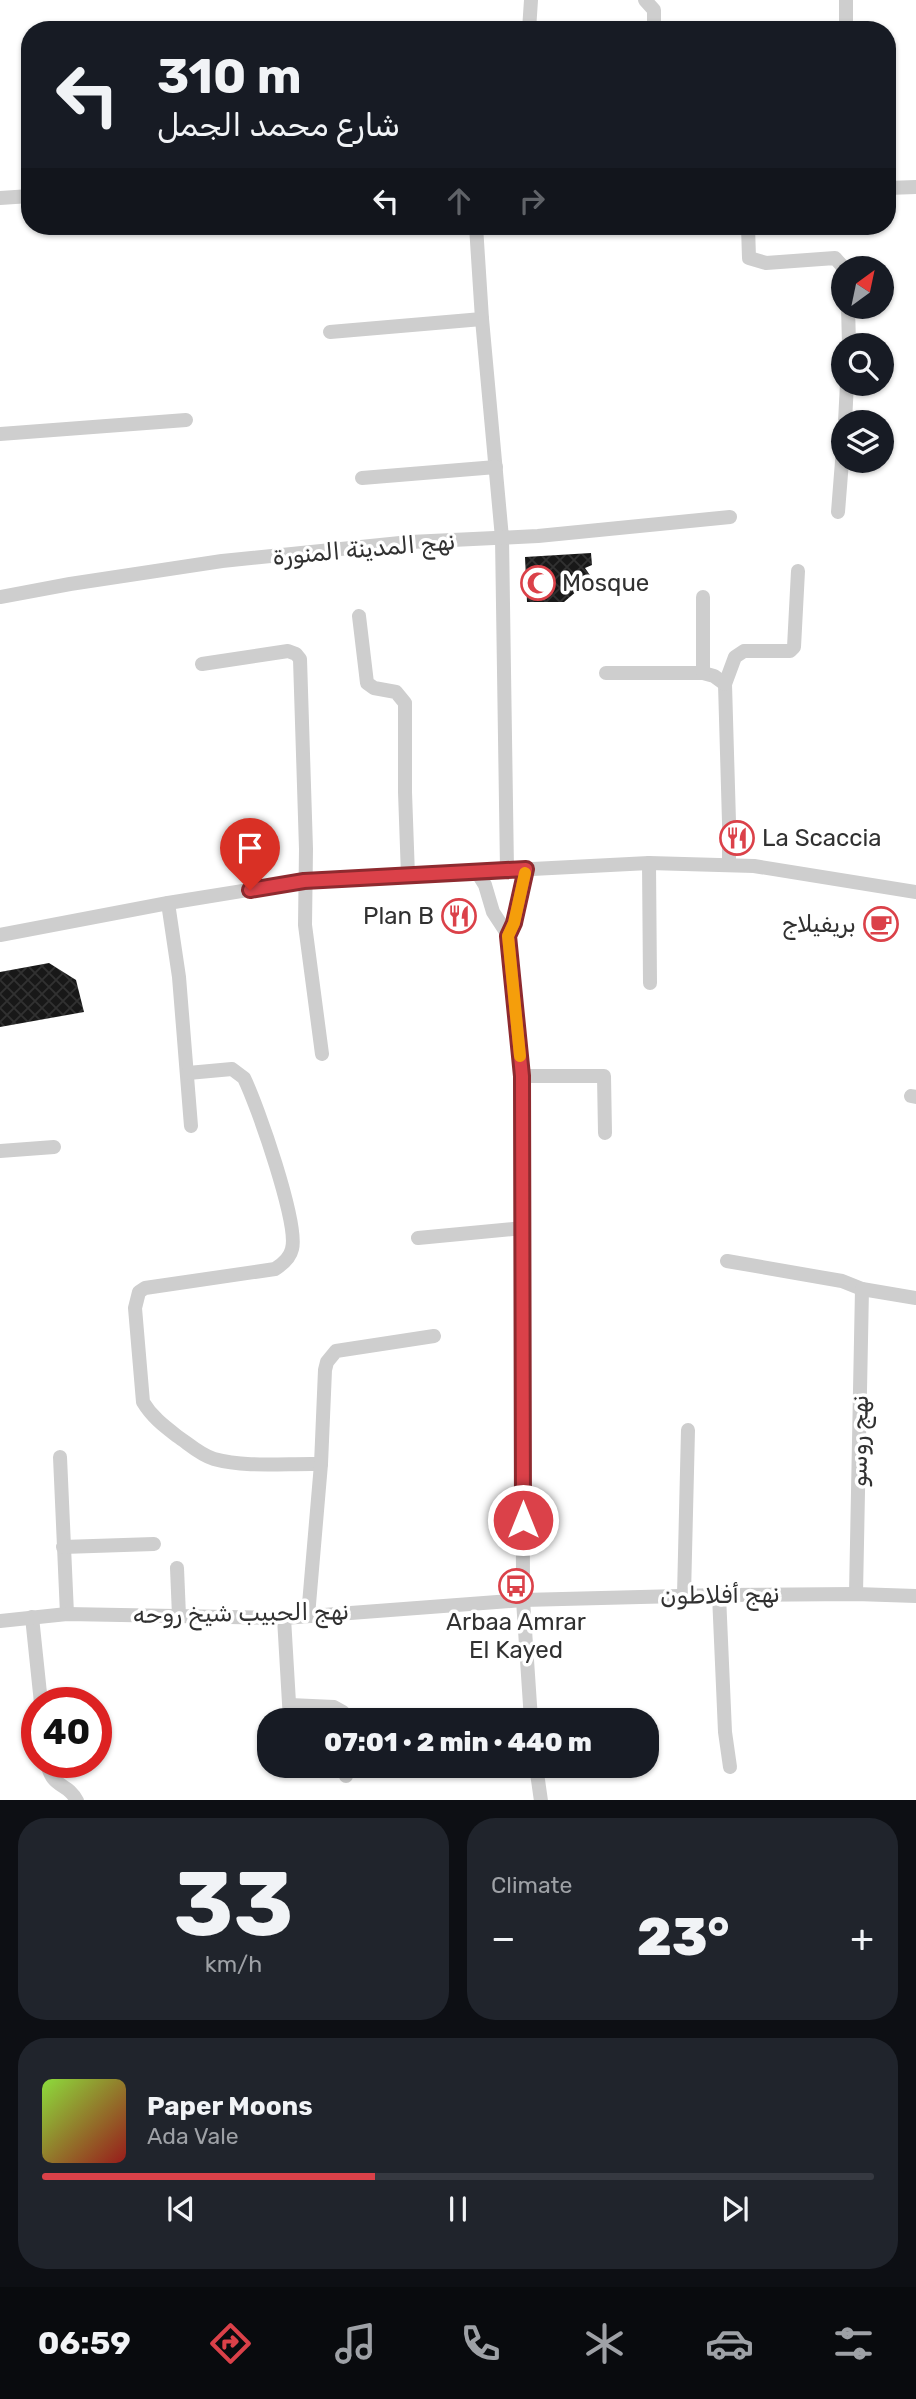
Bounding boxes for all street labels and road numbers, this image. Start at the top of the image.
street label: نهج المدينة المنورة [271,527,457,574]
street label: نهج روسو [844,1395,877,1487]
street label: نهج أفلاطون [660,1580,780,1613]
street label: نهج الحبيب شيخ روحه [133,1597,349,1632]

